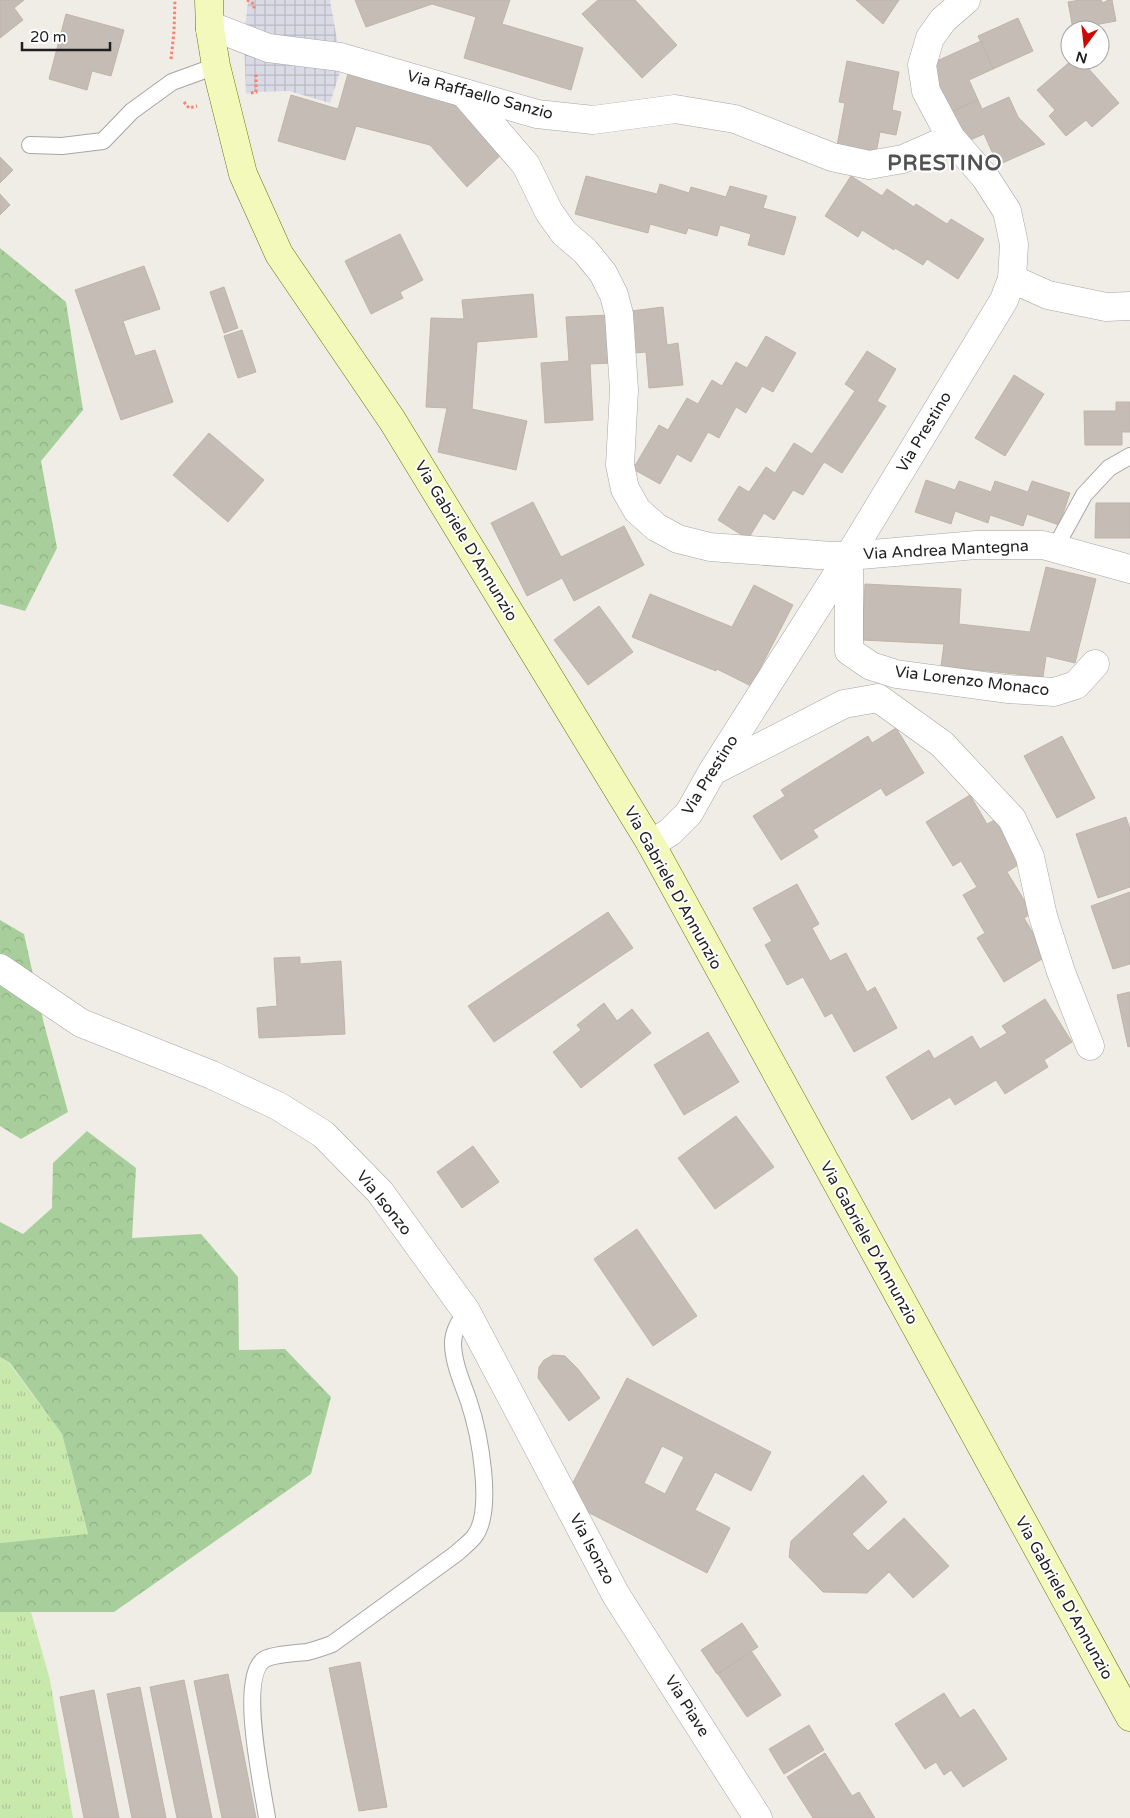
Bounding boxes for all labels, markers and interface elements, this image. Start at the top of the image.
scale bar [22,20,110,52]
north arrow [1060,20,1110,70]
text: 20 m [30,28,67,46]
text: N [1074,47,1089,67]
street label: Via Raffaello Sanzio [405,66,555,124]
district label: PRESTINO [887,151,1003,176]
street label: Via Prestino [892,388,956,476]
street label: Via Gabriele D'Annunzio [410,457,522,625]
street label: Via Andrea Mantegna [863,536,1029,564]
street label: Via Lorenzo Monaco [894,662,1050,700]
street label: Via Prestino [677,731,743,819]
street label: Via Gabriele D'Annunzio [620,803,726,973]
street label: Via Gabriele D'Annunzio [816,1158,922,1328]
street label: Via Isonzo [352,1167,416,1239]
street label: Via Isonzo [565,1510,619,1588]
street label: Via Gabriele D'Annunzio [1011,1513,1117,1683]
street label: Via Piave [660,1671,714,1741]

